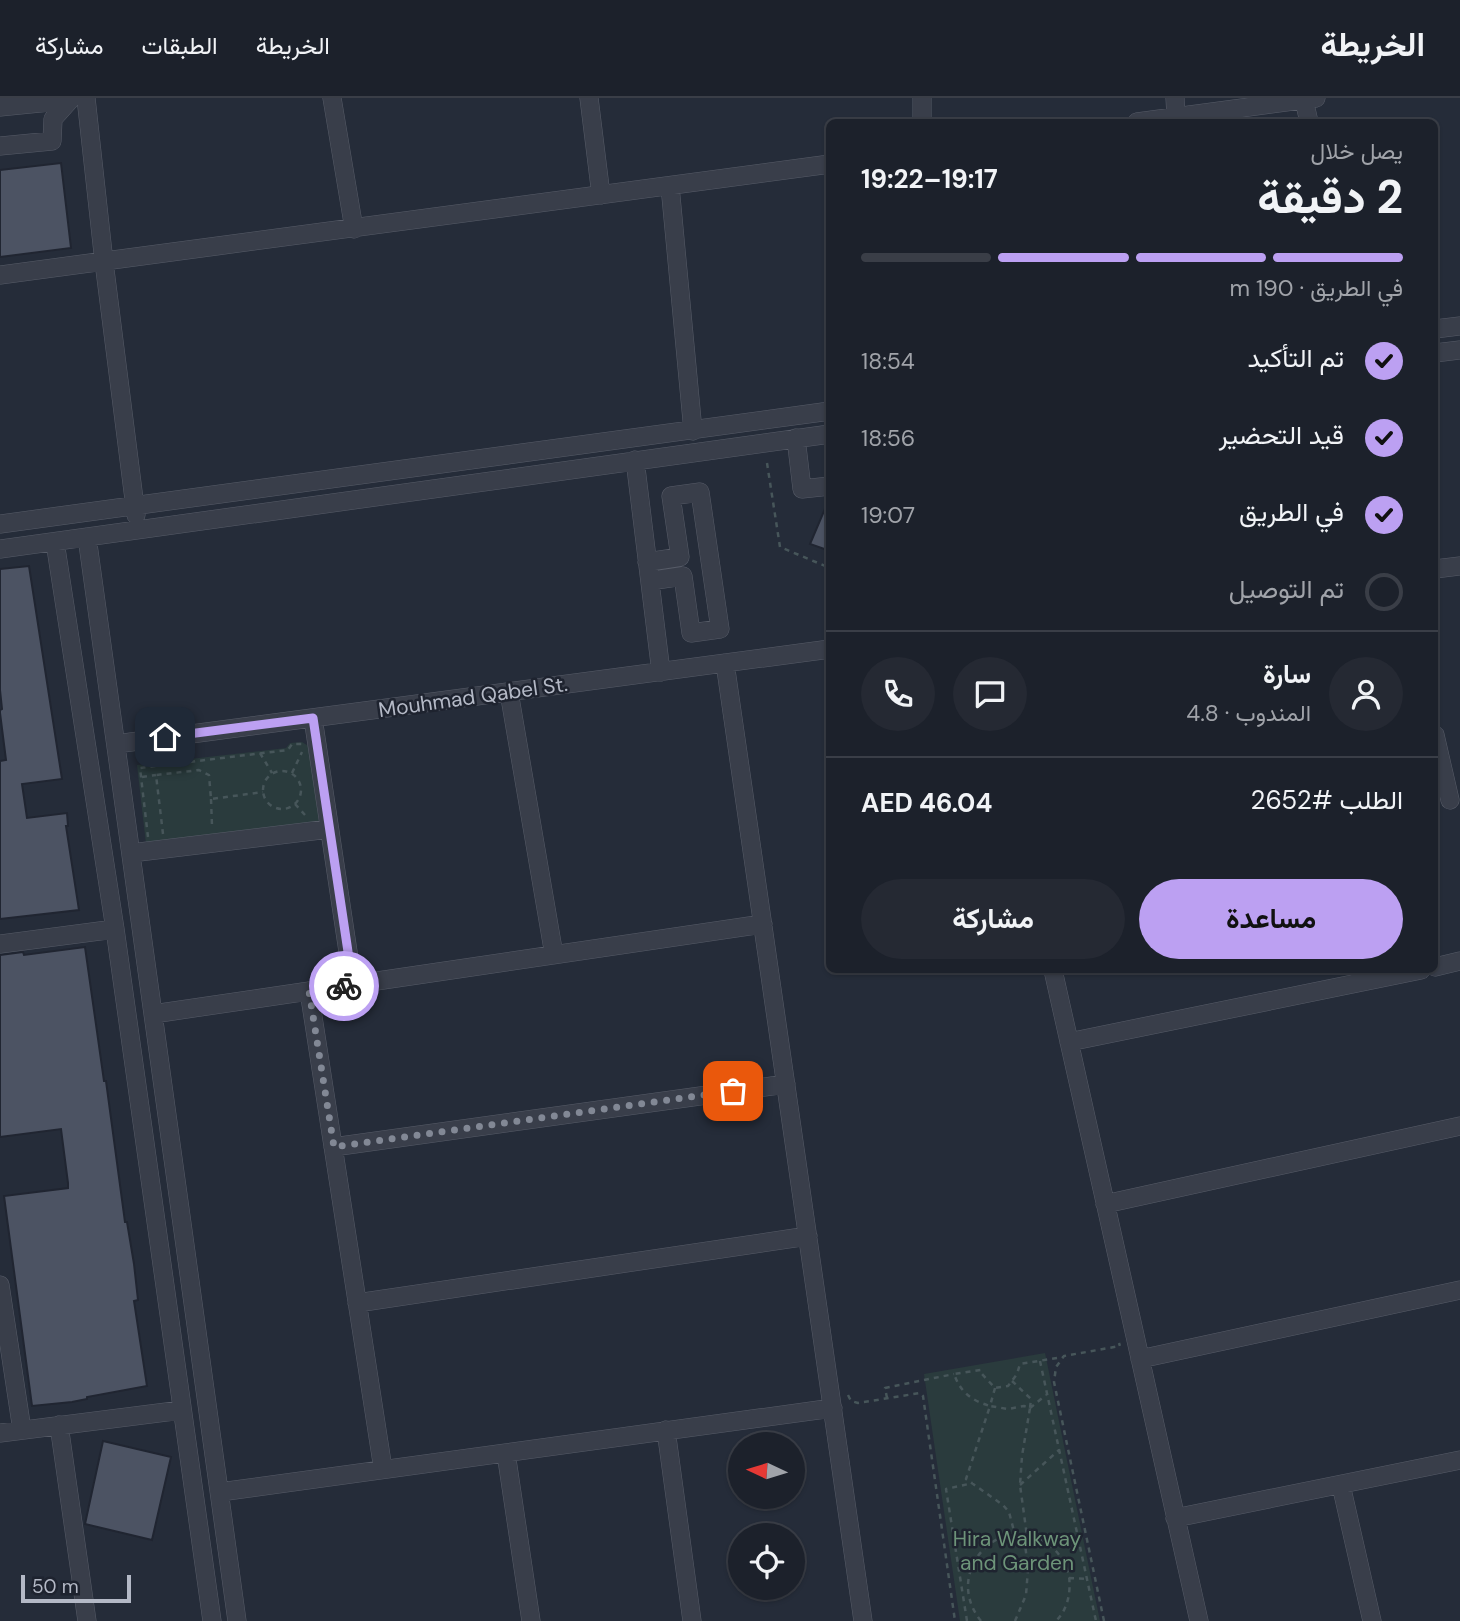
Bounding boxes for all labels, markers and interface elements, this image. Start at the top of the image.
text: الخريطة [1321,23,1425,66]
text: مشاركة [35,30,103,61]
text: الطبقات [141,30,218,61]
text: الخريطة [256,30,330,61]
text: يصل خلال [1311,136,1403,166]
text: 19:17–19:22 [861,162,998,196]
text: 2 دقيقة [1257,167,1403,227]
text: في الطريق · 190 m [1229,273,1403,303]
text: تم التأكيد [1248,341,1344,375]
icon: check [1365,342,1403,380]
text: 18:54 [861,346,915,376]
text: قيد التحضير [1219,418,1344,452]
icon: check [1365,419,1403,457]
text: 18:56 [861,423,915,453]
text: في الطريق [1239,495,1344,529]
icon: check [1365,496,1403,534]
text: 19:07 [861,500,915,530]
text: تم التوصيل [1229,572,1344,606]
button: phone [861,657,935,731]
button: chat [953,657,1027,731]
text: سارة [1263,657,1311,691]
button: person [1329,657,1403,731]
street label: Mouhmad Qabel St. [377,670,569,724]
text: المندوب · 4.8 [1186,698,1311,728]
pin [135,707,195,767]
icon: home [146,718,184,756]
text: الطلب #2652 [1251,783,1403,817]
text: AED 46.04 [861,786,992,820]
button: مشاركة [861,879,1125,959]
button: مساعدة [1139,879,1403,959]
courier [309,951,379,1021]
icon: bike [325,967,363,1005]
pin [703,1061,763,1121]
icon: bag [714,1072,752,1110]
north arrow [728,1432,805,1508]
map controls [728,1432,805,1600]
button: locate [728,1523,805,1600]
park label: Hira Walkway and Garden [953,1525,1082,1577]
scale bar [21,1572,131,1604]
text: 50 m [32,1574,79,1599]

